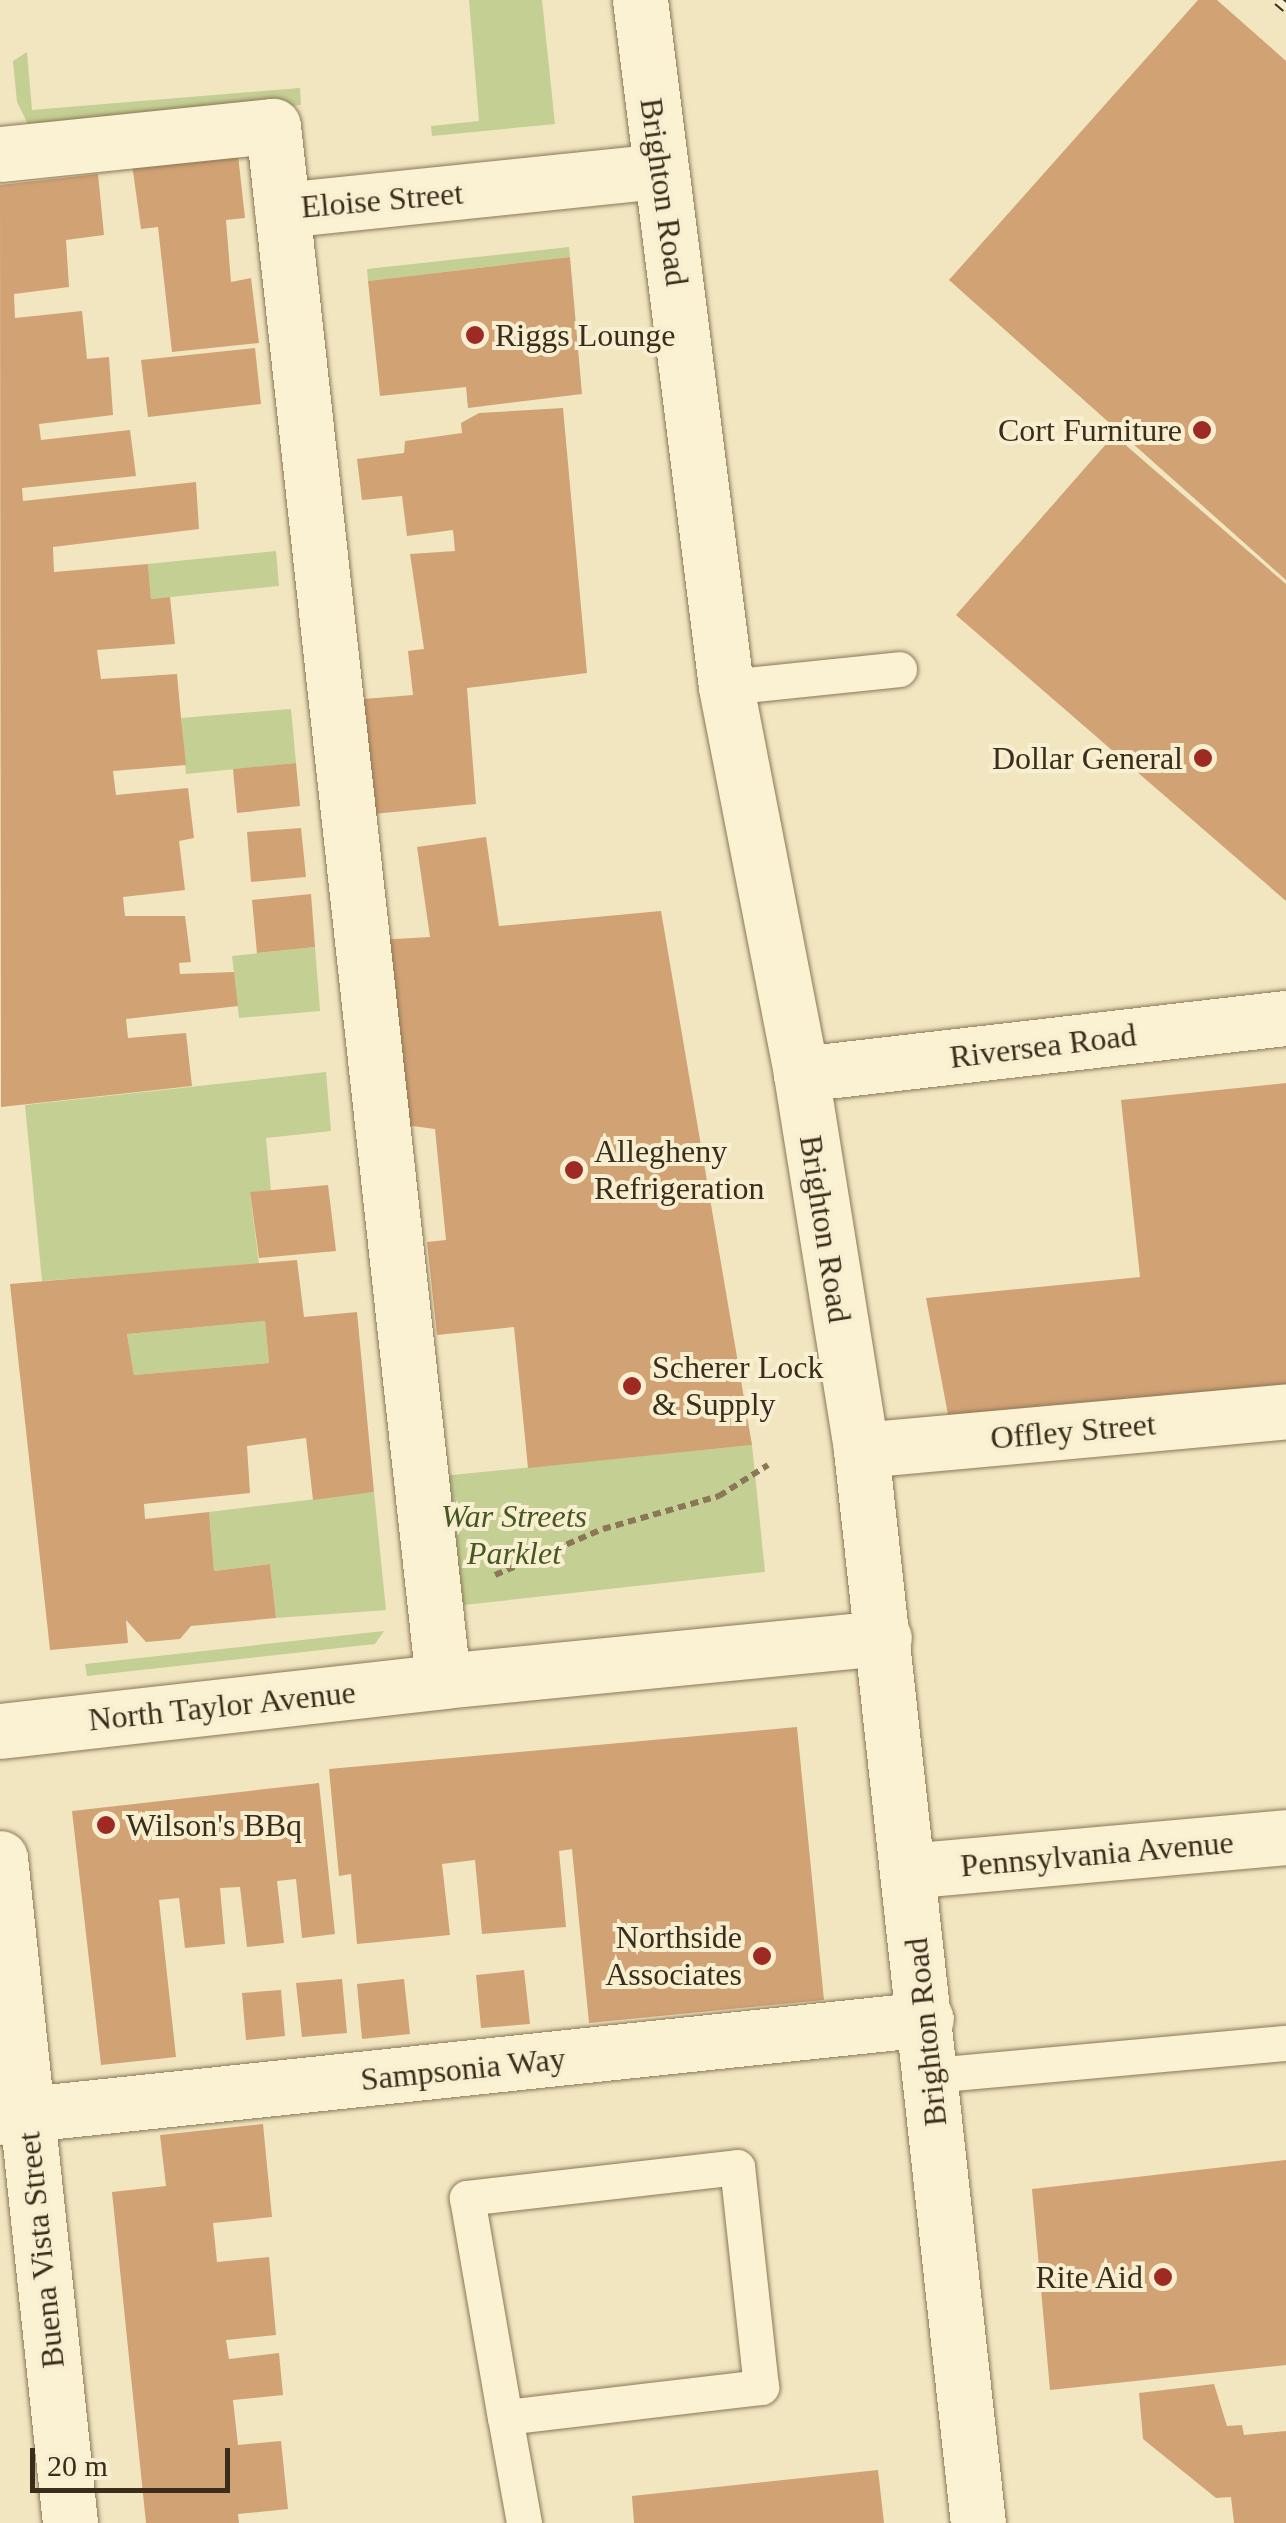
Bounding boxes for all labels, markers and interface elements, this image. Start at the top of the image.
street label: Brighton Road [632,96,696,288]
street label: Eloise Street [299,174,465,226]
place label: Riggs Lounge [495,316,675,354]
marker: Riggs Lounge [464,324,486,346]
place label: Cort Furniture [998,411,1182,449]
marker: Cort Furniture [1191,419,1213,441]
place label: Dollar General [992,739,1183,777]
marker: Dollar General [1192,747,1214,769]
street label: Riversea Road [948,1016,1138,1076]
street label: Brighton Road [791,1132,859,1326]
place label: Allegheny Refrigeration [594,1133,765,1208]
marker: Allegheny Refrigeration [563,1159,585,1181]
place label: Scherer Lock & Supply [652,1349,823,1424]
marker: Scherer Lock & Supply [621,1375,643,1397]
street label: Offley Street [989,1405,1157,1457]
park label: War Streets Parklet [441,1498,587,1573]
street label: North Taylor Avenue [85,1673,359,1739]
place label: Wilson's BBq [126,1806,302,1844]
marker: Wilson's BBq [95,1814,117,1836]
street label: Pennsylvania Avenue [958,1823,1236,1885]
place label: Northside Associates [605,1919,742,1994]
street label: Brighton Road [897,1936,955,2128]
marker: Northside Associates [751,1945,773,1967]
street label: Sampsonia Way [358,2039,568,2099]
street label: Buena Vista Street [9,2130,73,2370]
place label: Rite Aid [1034,2258,1143,2296]
marker: Rite Aid [1152,2266,1174,2288]
scale bar [35,2428,235,2490]
text: 20 m [47,2449,108,2482]

